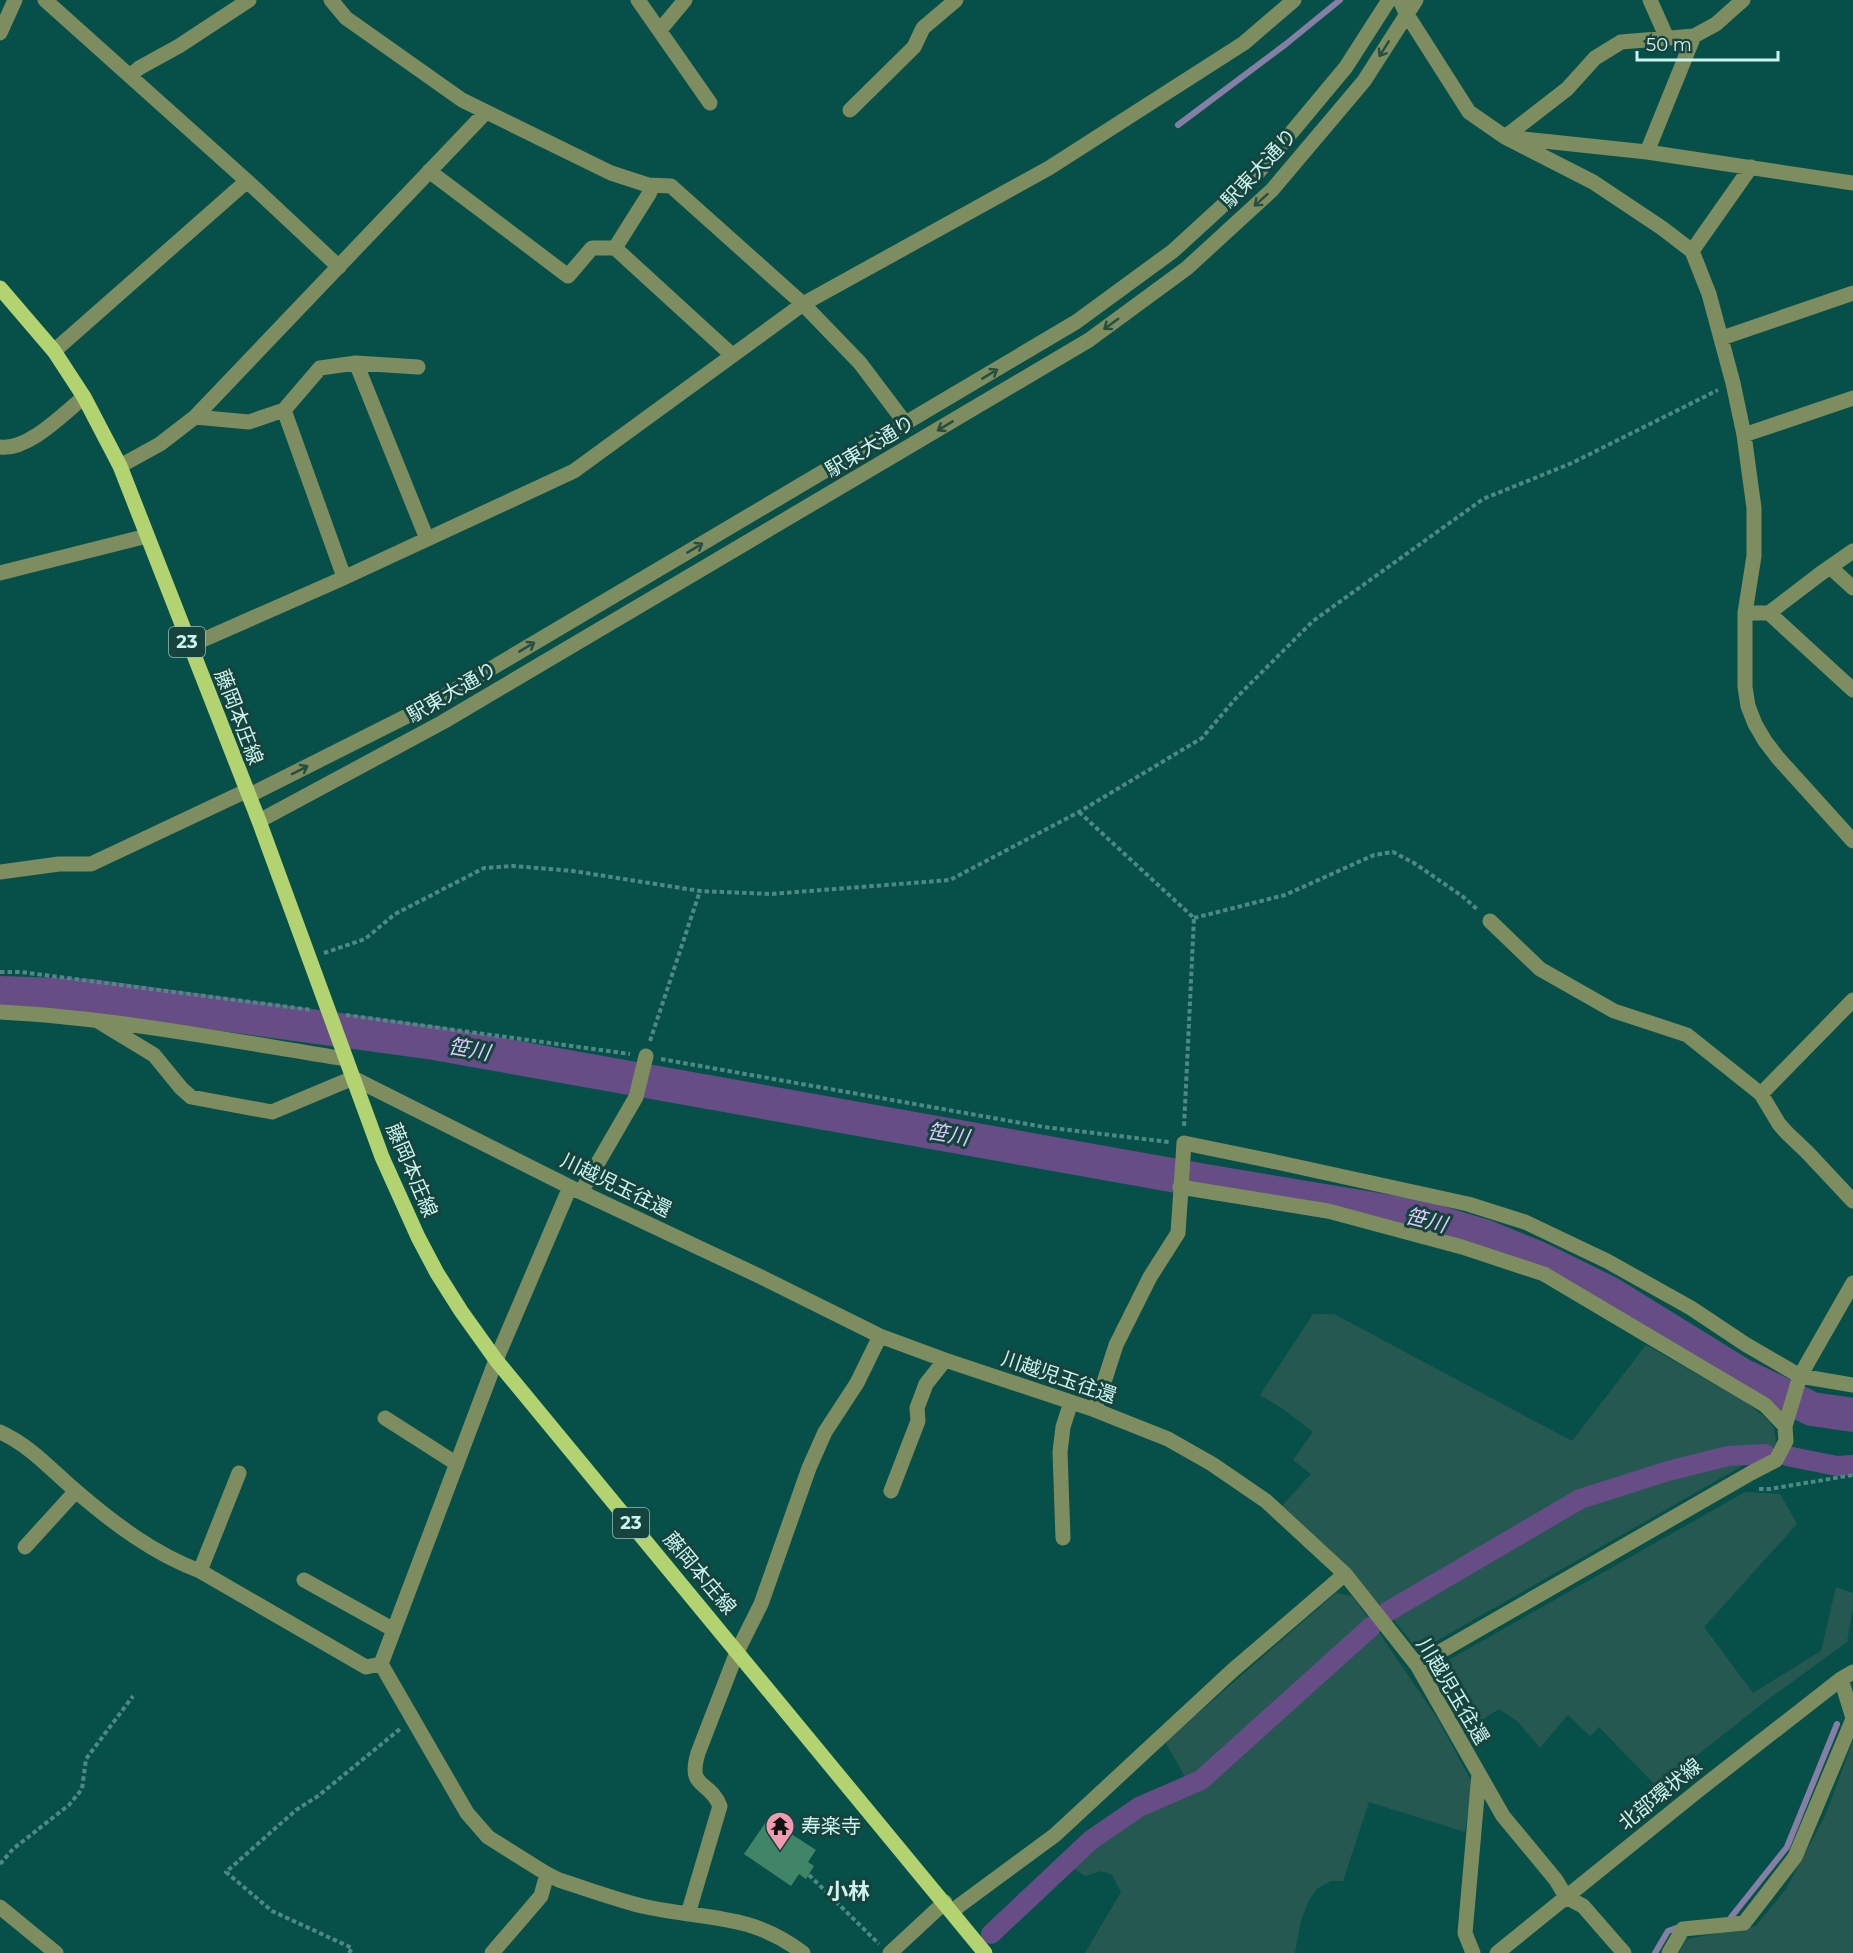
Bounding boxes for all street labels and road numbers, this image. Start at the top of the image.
street label: 駅東大通り [1216,123,1302,213]
street label: 駅東大通り [821,410,919,482]
road number: 23 [169,627,205,657]
street label: 駅東大通り [403,657,501,727]
street label: 藤岡本庄線 [210,666,268,768]
street label: 藤岡本庄線 [381,1119,443,1221]
street label: 川越児玉往還 [557,1148,675,1222]
street label: 川越児玉往還 [998,1346,1120,1408]
road number: 23 [613,1508,649,1538]
street label: 藤岡本庄線 [659,1527,741,1619]
street label: 川越児玉往還 [1412,1633,1494,1749]
street label: 北部環状線 [1614,1753,1706,1835]

